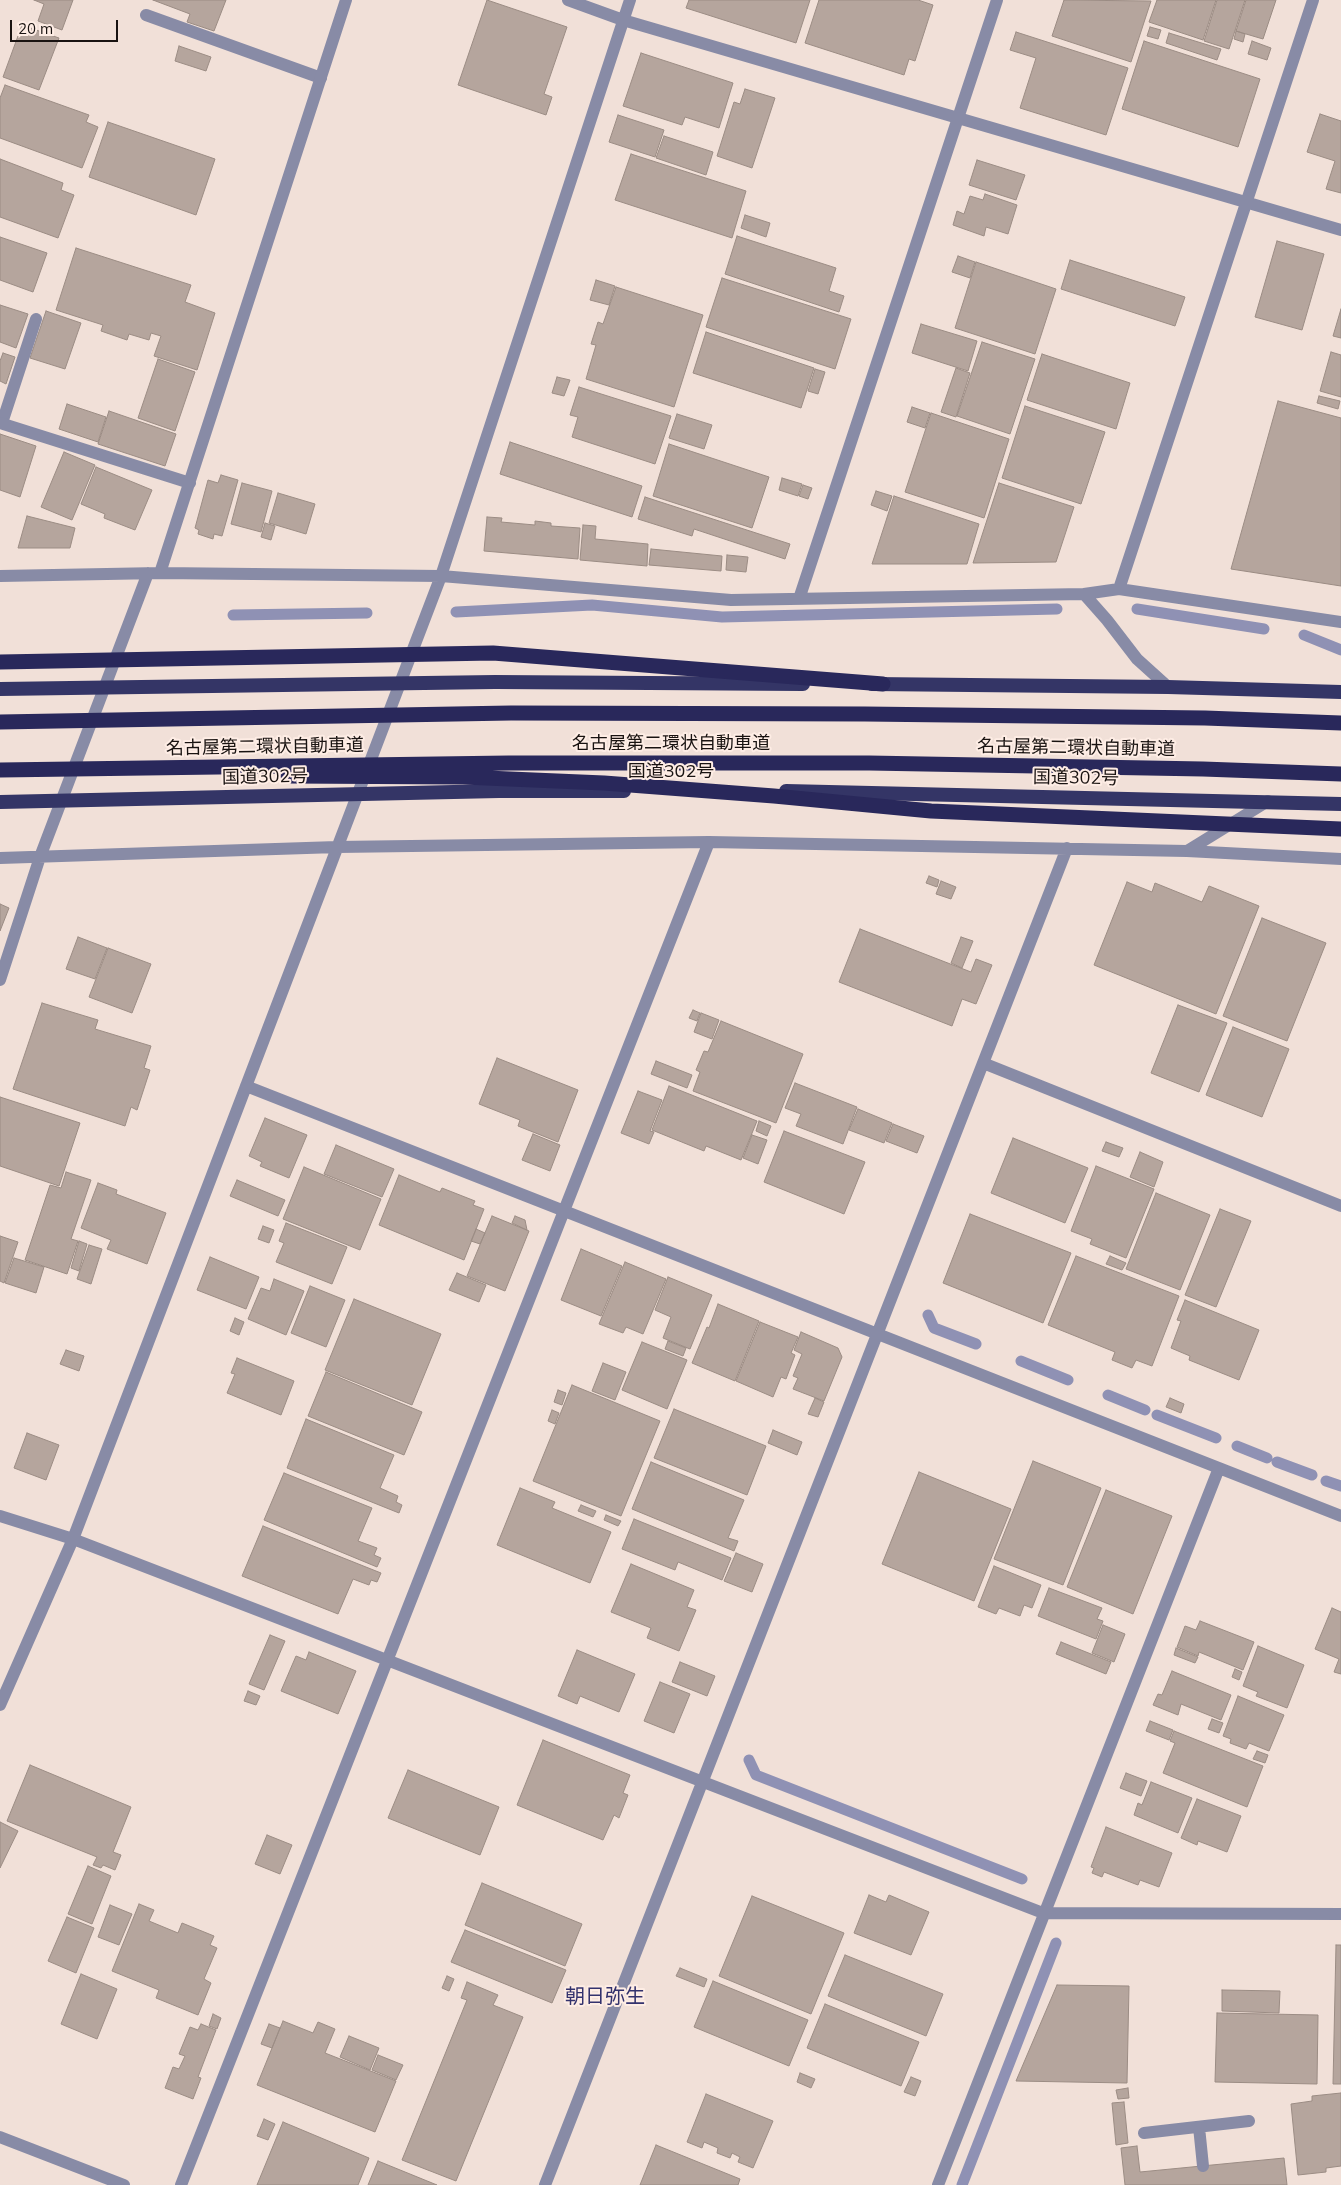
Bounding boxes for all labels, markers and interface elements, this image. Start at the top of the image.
scale bar [12,10,120,42]
text: 20 m [18,19,53,38]
street label: 名古屋第二環状自動車道 [572,733,770,755]
street label: 名古屋第二環状自動車道 [166,734,364,760]
street label: 名古屋第二環状自動車道 [977,735,1175,761]
street label: 国道302号 [628,761,714,783]
street label: 国道302号 [222,765,308,789]
street label: 国道302号 [1033,766,1119,790]
district label: 朝日弥生 [565,1985,645,2009]

